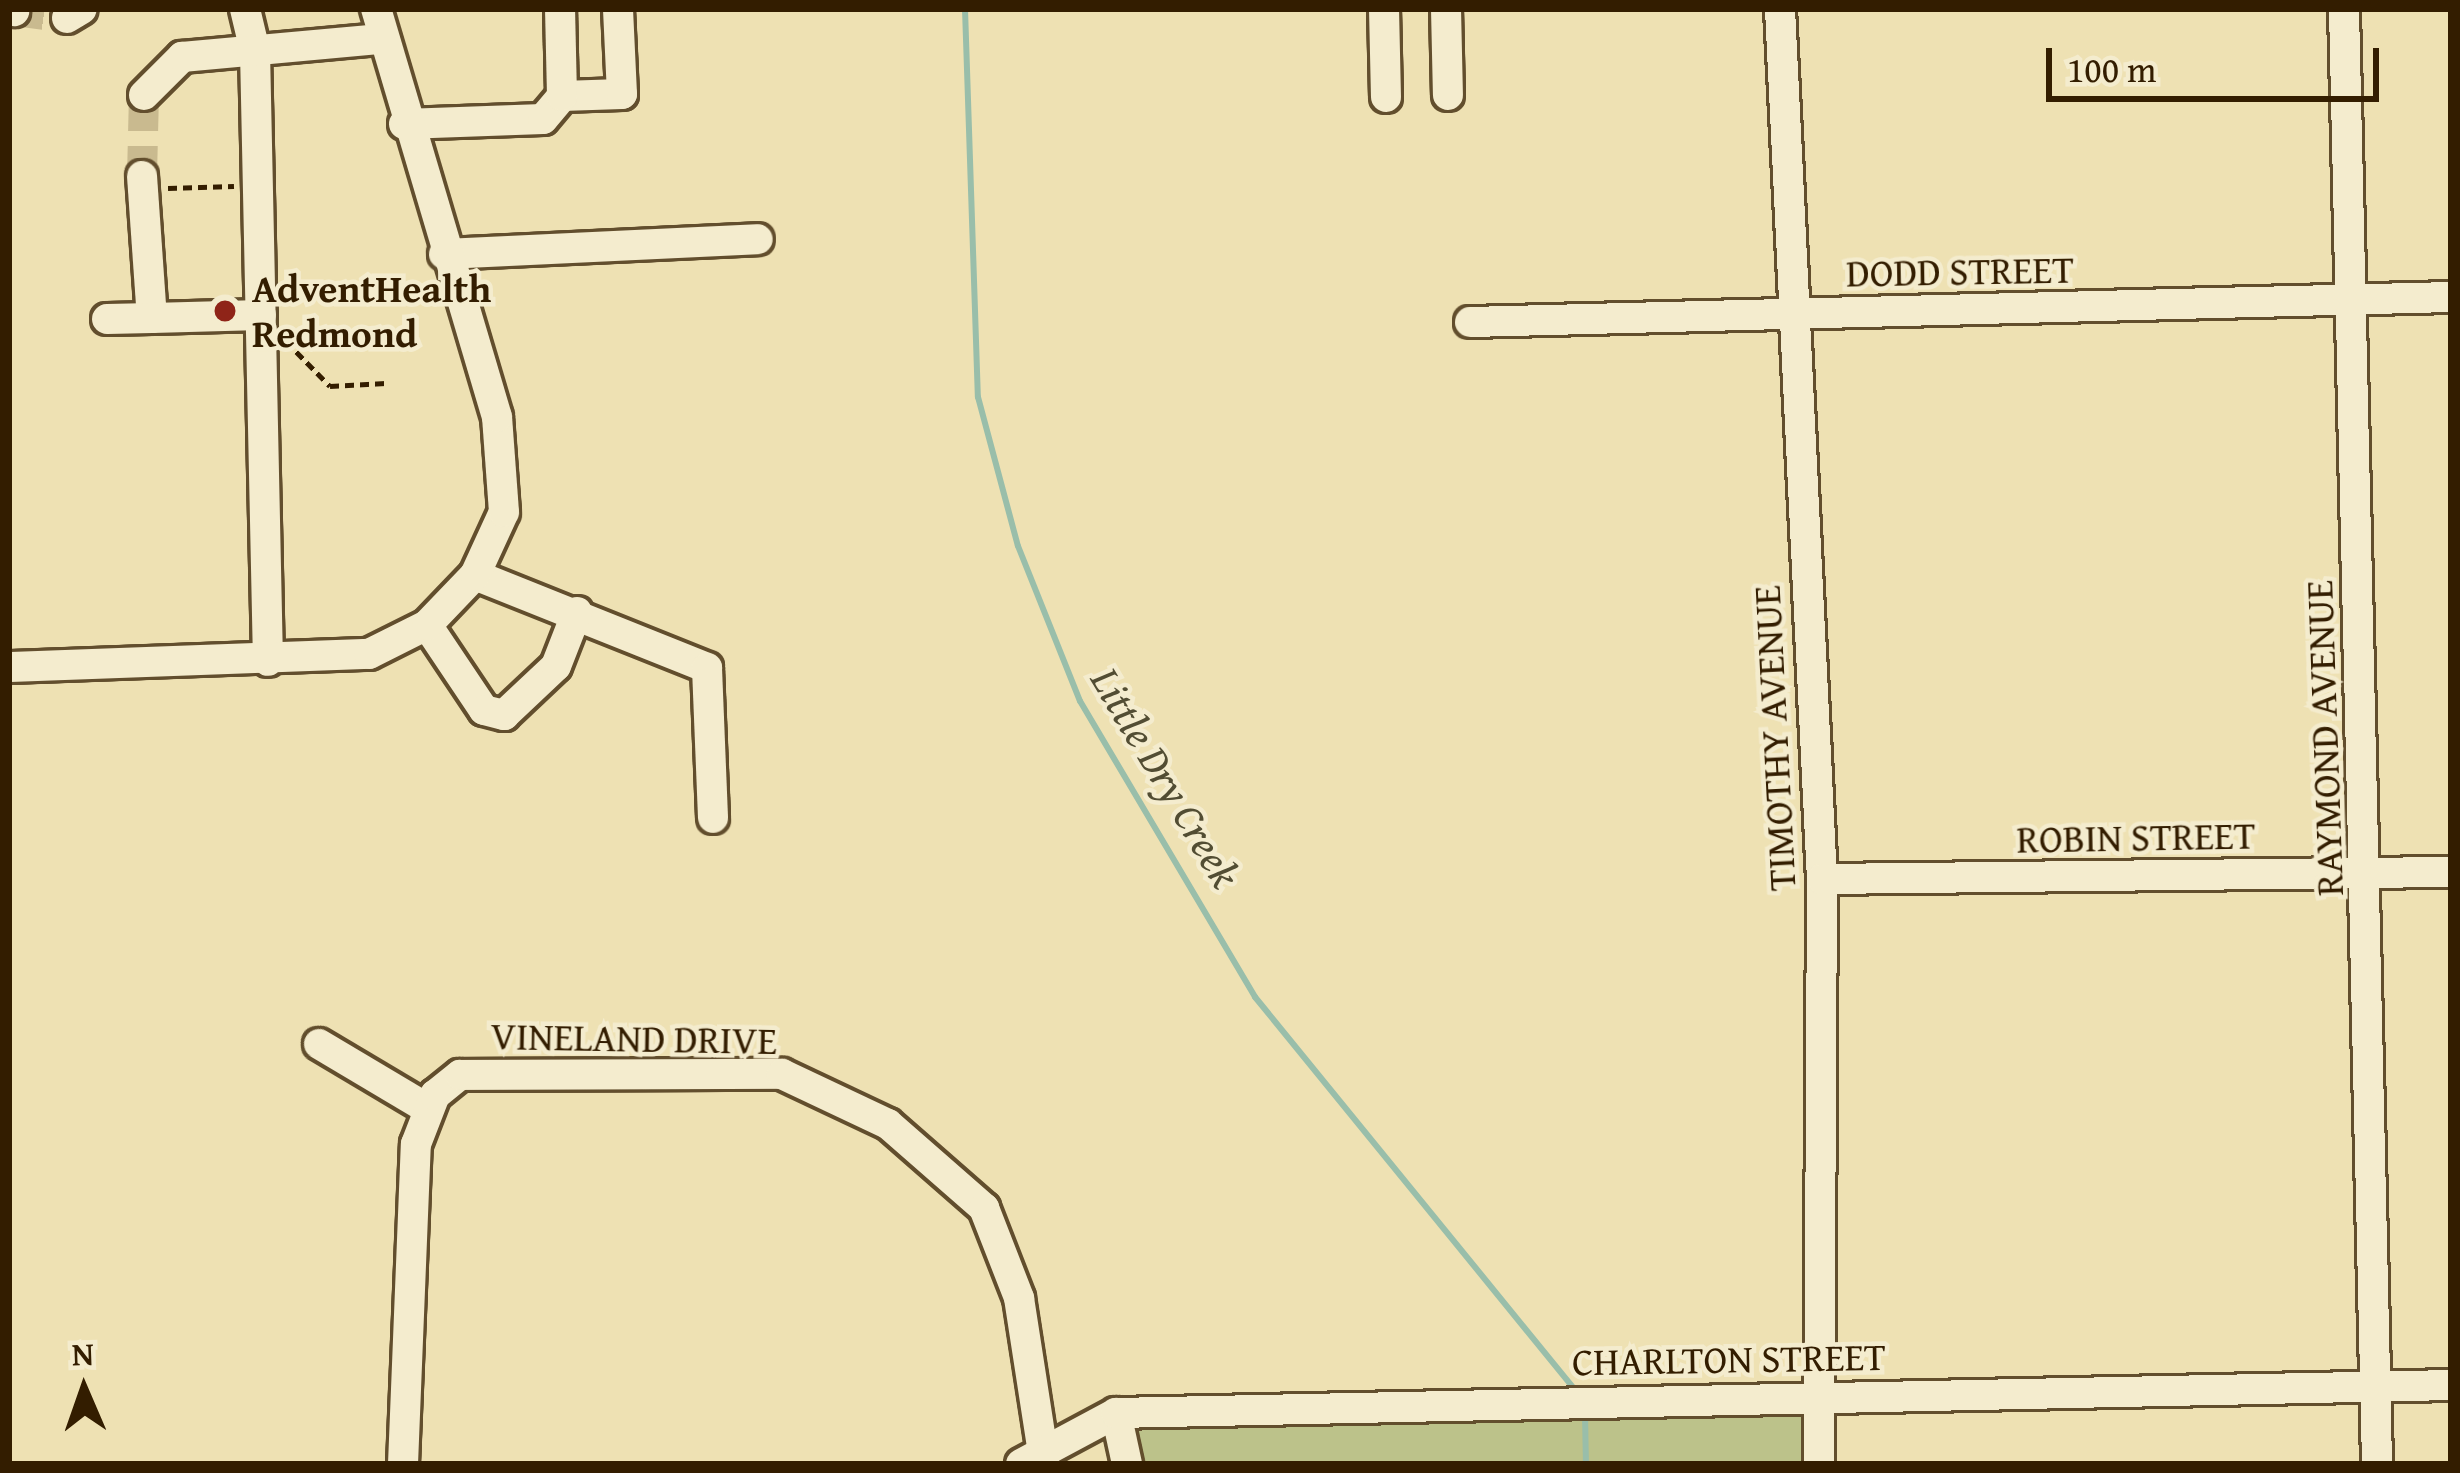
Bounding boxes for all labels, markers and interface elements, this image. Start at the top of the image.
scale bar [2052,24,2385,98]
text: 100 m [2067,42,2156,95]
street label: DODD STREET [1846,246,2074,296]
place label: AdventHealth Redmond [252,266,491,357]
marker: AdventHealth Redmond [209,295,241,327]
street label: RAYMOND AVENUE [2295,579,2353,897]
street label: TIMOTHY AVENUE [1743,584,1805,892]
water label: Little Dry Creek [1081,658,1251,896]
street label: ROBIN STREET [2016,812,2256,862]
street label: VINELAND DRIVE [490,1012,778,1064]
north arrow [24,1329,144,1449]
text: N [71,1329,95,1377]
street label: CHARLTON STREET [1572,1333,1886,1385]

